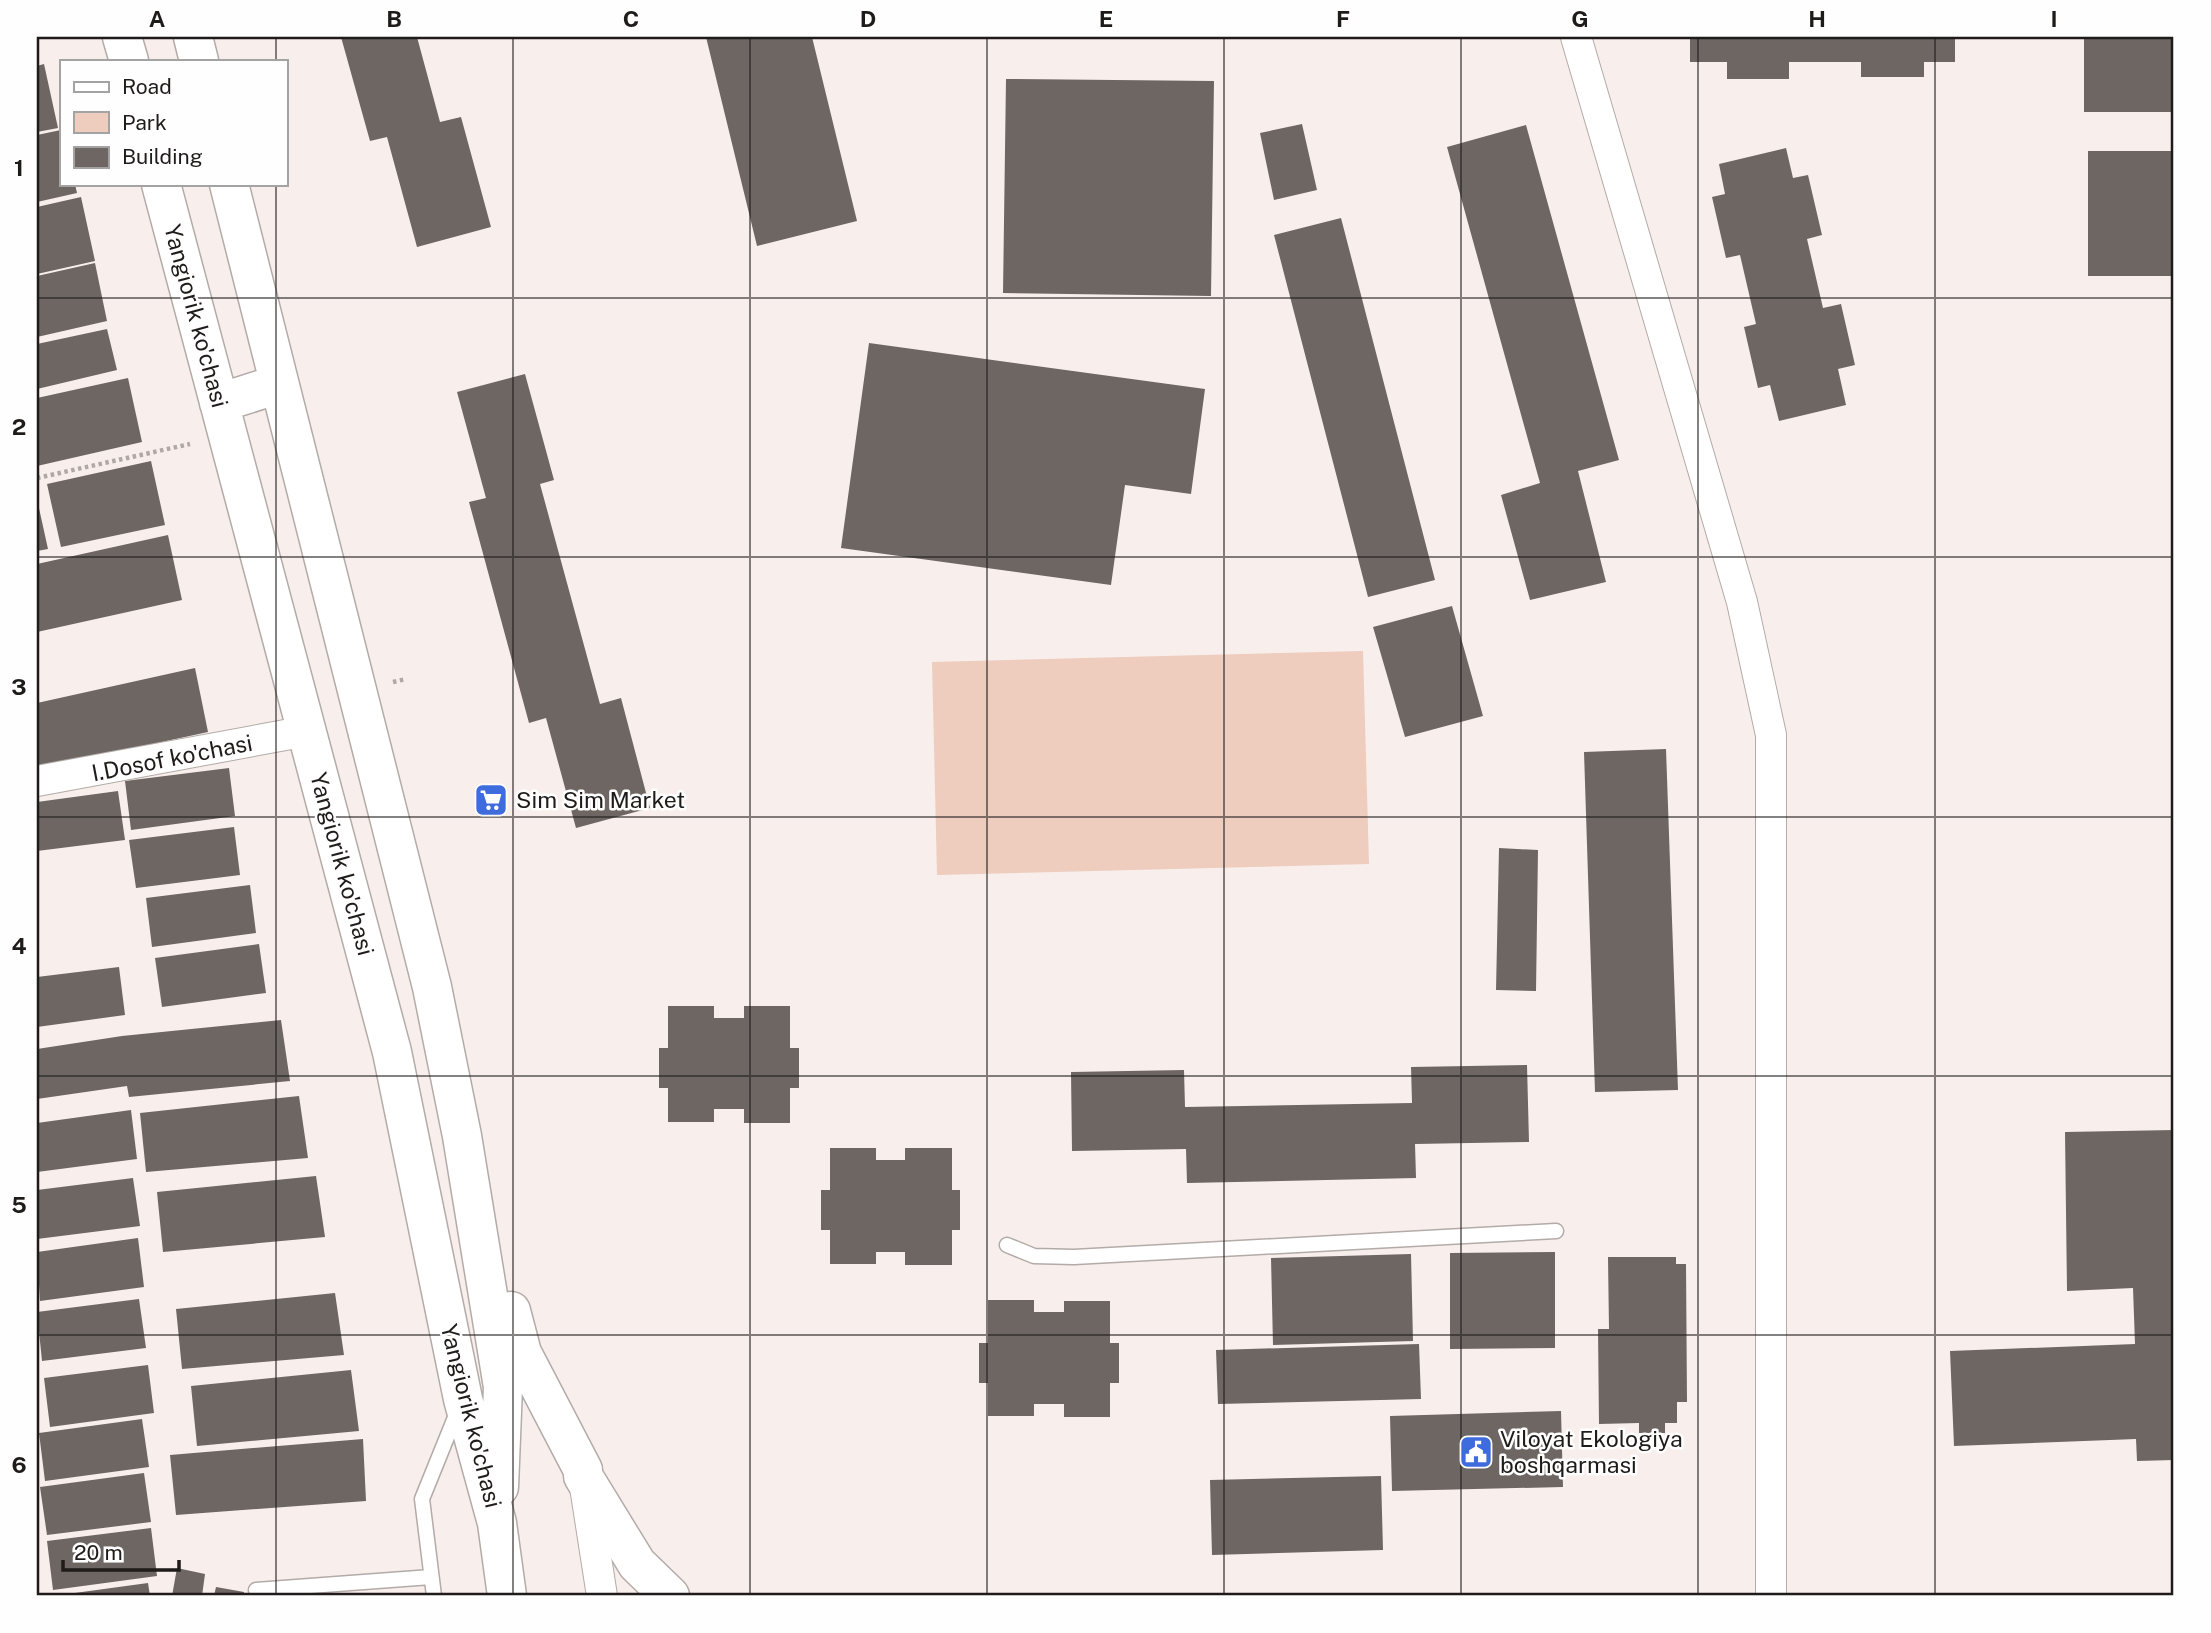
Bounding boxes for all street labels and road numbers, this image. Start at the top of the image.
street label: Yangiorik ko'chasi [159,221,234,410]
street label: I.Dosof ko'chasi [89,729,255,786]
street label: Yangiorik ko'chasi [305,769,380,958]
street label: Yangiorik ko'chasi [436,1321,507,1511]

